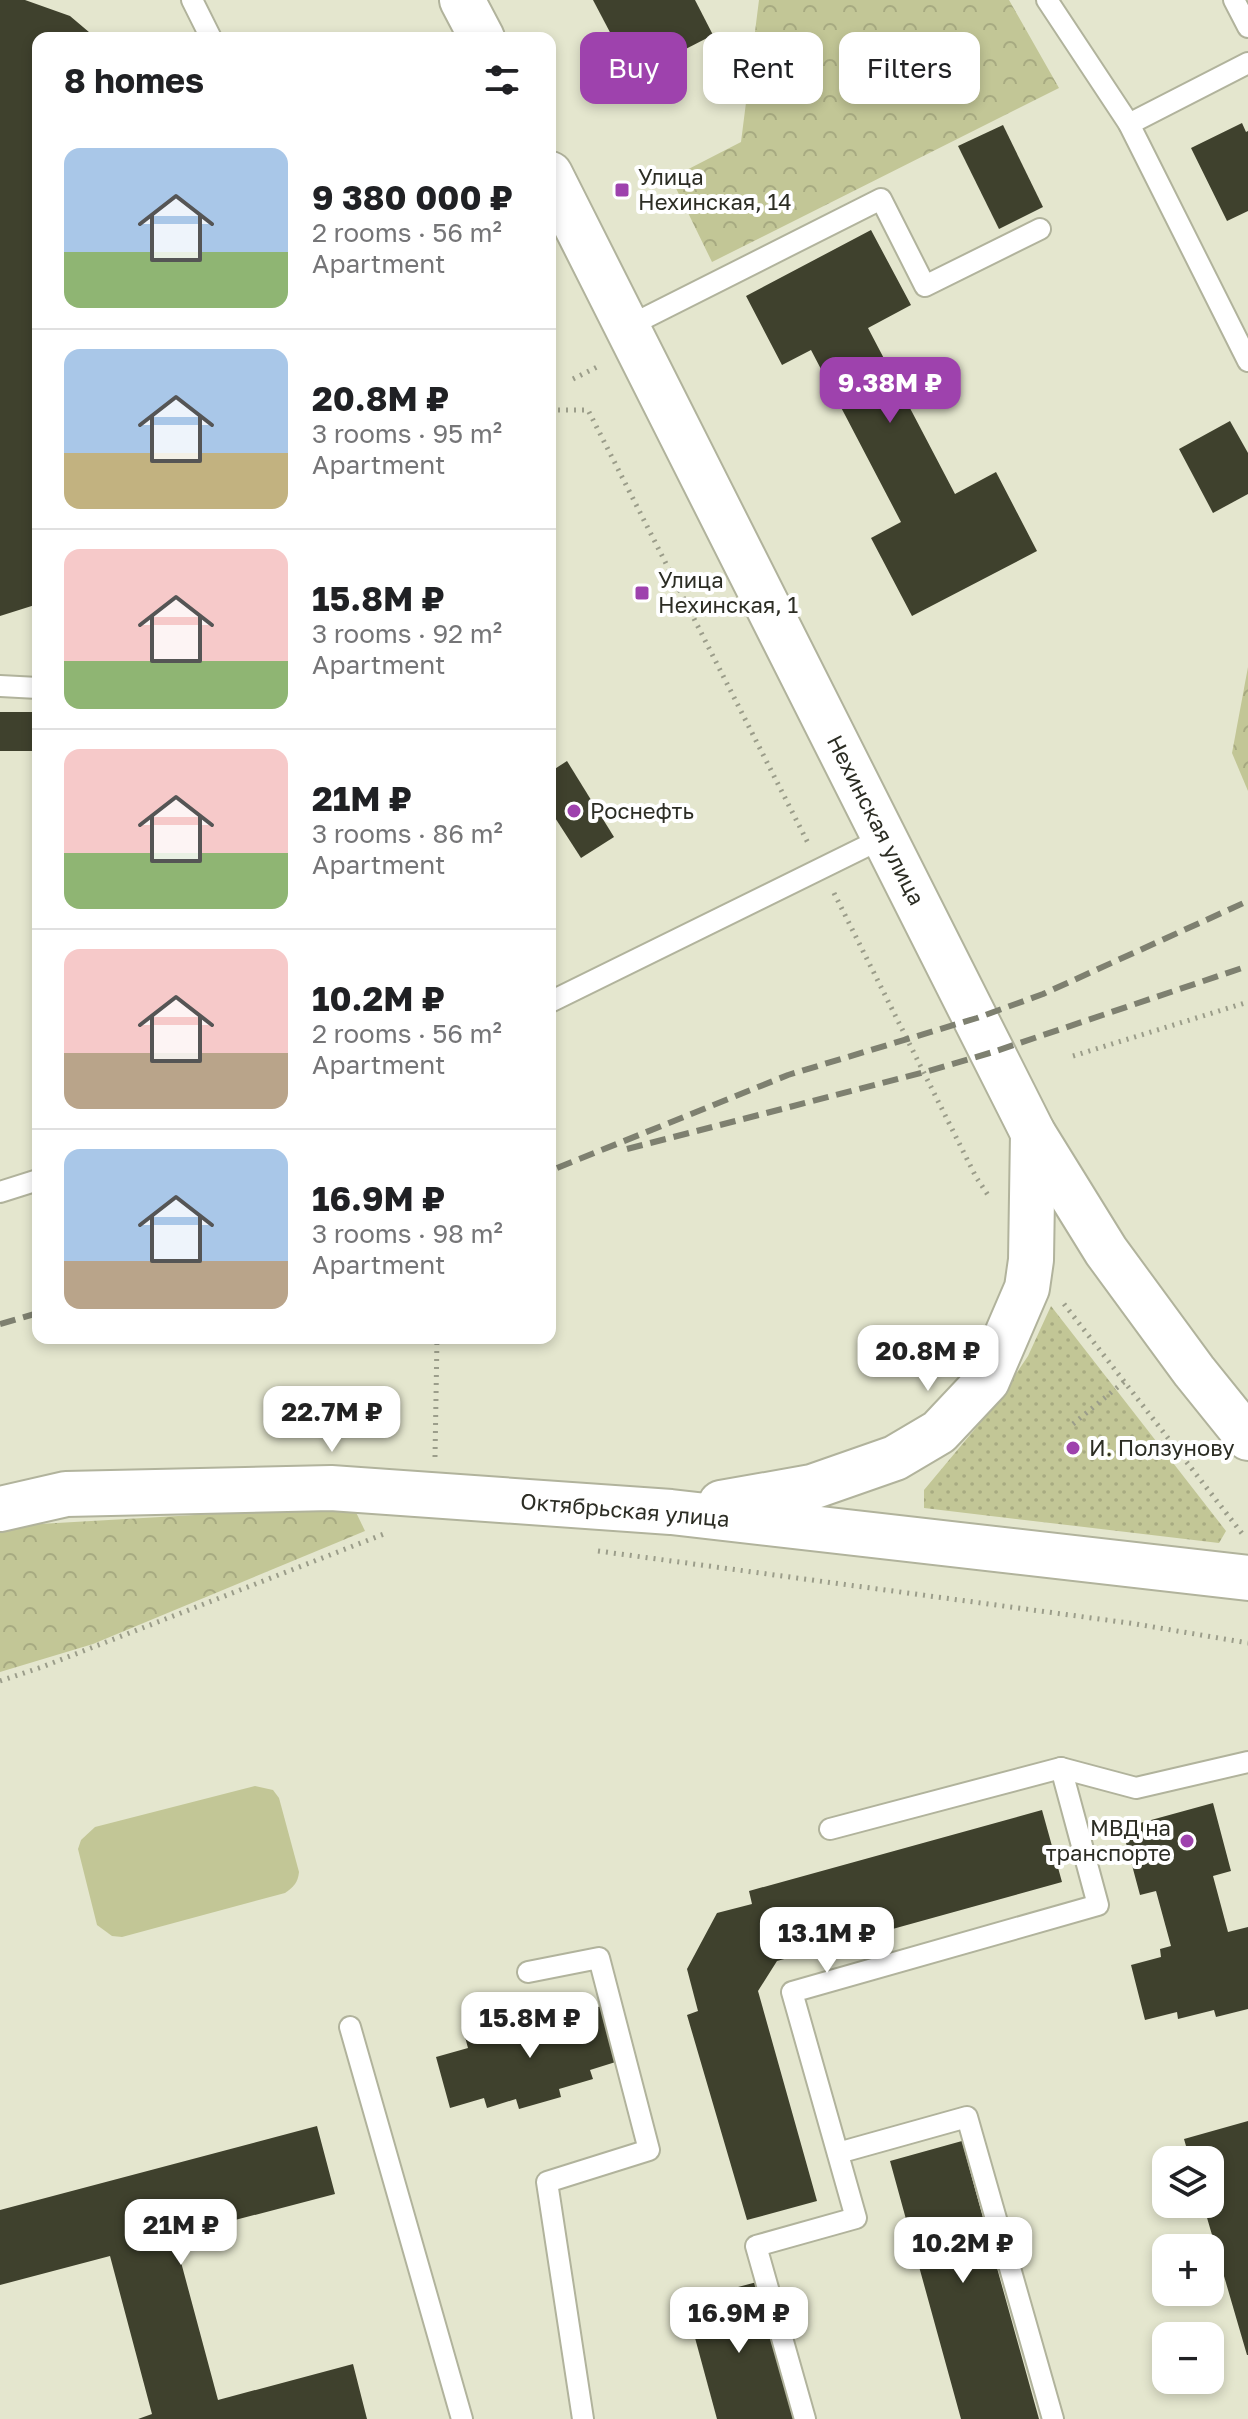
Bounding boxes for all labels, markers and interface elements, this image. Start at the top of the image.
chip: Buy [580,32,687,104]
chip: Rent [703,32,823,104]
chip: Filters [839,32,980,104]
icon: filters [480,58,524,102]
text: 8 homes [64,60,204,100]
place label: Улица Нехинская, 14 [638,163,792,215]
text: 9 380 000 ₽ [312,177,513,217]
icon: home [128,180,224,276]
marker: Улица Нехинская, 14 [613,181,631,199]
text: 2 rooms · 56 m² [312,217,502,248]
text: Apartment [312,248,445,279]
pin: 9.38M ₽ [816,357,964,425]
text: 9.38M ₽ [838,367,942,398]
text: 20.8M ₽ [312,378,449,418]
icon: home [128,381,224,477]
text: 3 rooms · 95 m² [312,418,502,449]
text: Apartment [312,449,445,480]
place label: Улица Нехинская, 1 [658,566,798,618]
text: 15.8M ₽ [312,578,445,618]
icon: home [128,581,224,677]
marker: Улица Нехинская, 1 [633,584,651,602]
text: 3 rooms · 92 m² [312,618,502,649]
text: Apartment [312,649,445,680]
street label: Нехинская улица [822,730,931,909]
text: 21M ₽ [312,778,412,818]
icon: home [128,781,224,877]
place label: Роснефть [590,797,694,824]
marker: Роснефть [565,802,583,820]
text: 3 rooms · 86 m² [312,818,503,849]
text: Apartment [312,849,445,880]
text: 10.2M ₽ [312,978,445,1018]
icon: home [128,981,224,1077]
text: 2 rooms · 56 m² [312,1018,502,1049]
text: Apartment [312,1049,445,1080]
text: 16.9M ₽ [312,1178,445,1218]
icon: home [128,1181,224,1277]
text: 3 rooms · 98 m² [312,1218,503,1249]
text: Apartment [312,1249,445,1280]
pin: 20.8M ₽ [854,1325,1002,1393]
text: 20.8M ₽ [876,1335,980,1366]
pin: 22.7M ₽ [258,1386,406,1454]
text: 22.7M ₽ [281,1396,383,1427]
place label: И. Ползунову [1089,1434,1235,1461]
marker: И. Ползунову [1064,1439,1082,1457]
street label: Октябрьская улица [519,1487,731,1532]
place label: МВД на транспорте [1046,1814,1171,1866]
marker: МВД на транспорте [1178,1832,1196,1850]
pin: 13.1M ₽ [753,1907,901,1975]
text: 13.1M ₽ [778,1917,876,1948]
pin: 15.8M ₽ [456,1992,604,2060]
text: 15.8M ₽ [479,2002,581,2033]
map controls [1152,2146,1224,2394]
button: layers [1152,2146,1224,2218]
pin: 21M ₽ [125,2199,237,2267]
text: 21M ₽ [143,2209,219,2240]
pin: 10.2M ₽ [889,2217,1037,2285]
text: 10.2M ₽ [912,2227,1014,2258]
button: + [1152,2234,1224,2306]
pin: 16.9M ₽ [665,2287,813,2355]
text: 16.9M ₽ [688,2297,790,2328]
button: − [1152,2322,1224,2394]

